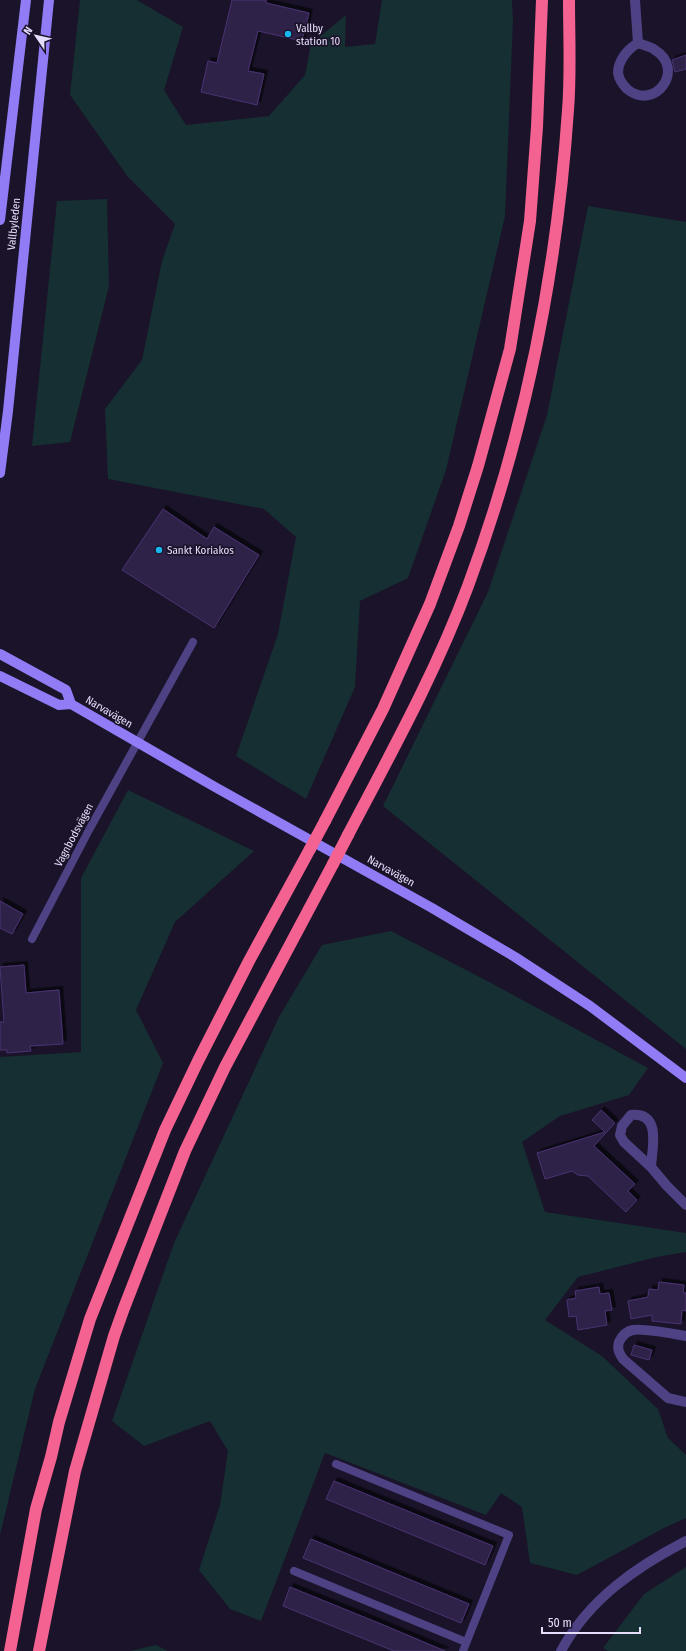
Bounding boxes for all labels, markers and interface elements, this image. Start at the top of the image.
north arrow [16,16,56,56]
place label: Vallby station 10 [296,22,340,48]
text: N [21,24,35,37]
marker: Vallby station 10 [283,29,293,39]
street label: Vallbyleden [5,197,23,251]
place label: Sankt Koriakos [167,544,234,557]
marker: Sankt Koriakos [154,545,164,555]
street label: Narvavägen [83,693,135,731]
street label: Vagnbodsvägen [52,801,96,869]
street label: Narvavägen [365,853,417,889]
scale bar [542,1609,640,1635]
text: 50 m [548,1616,572,1630]

